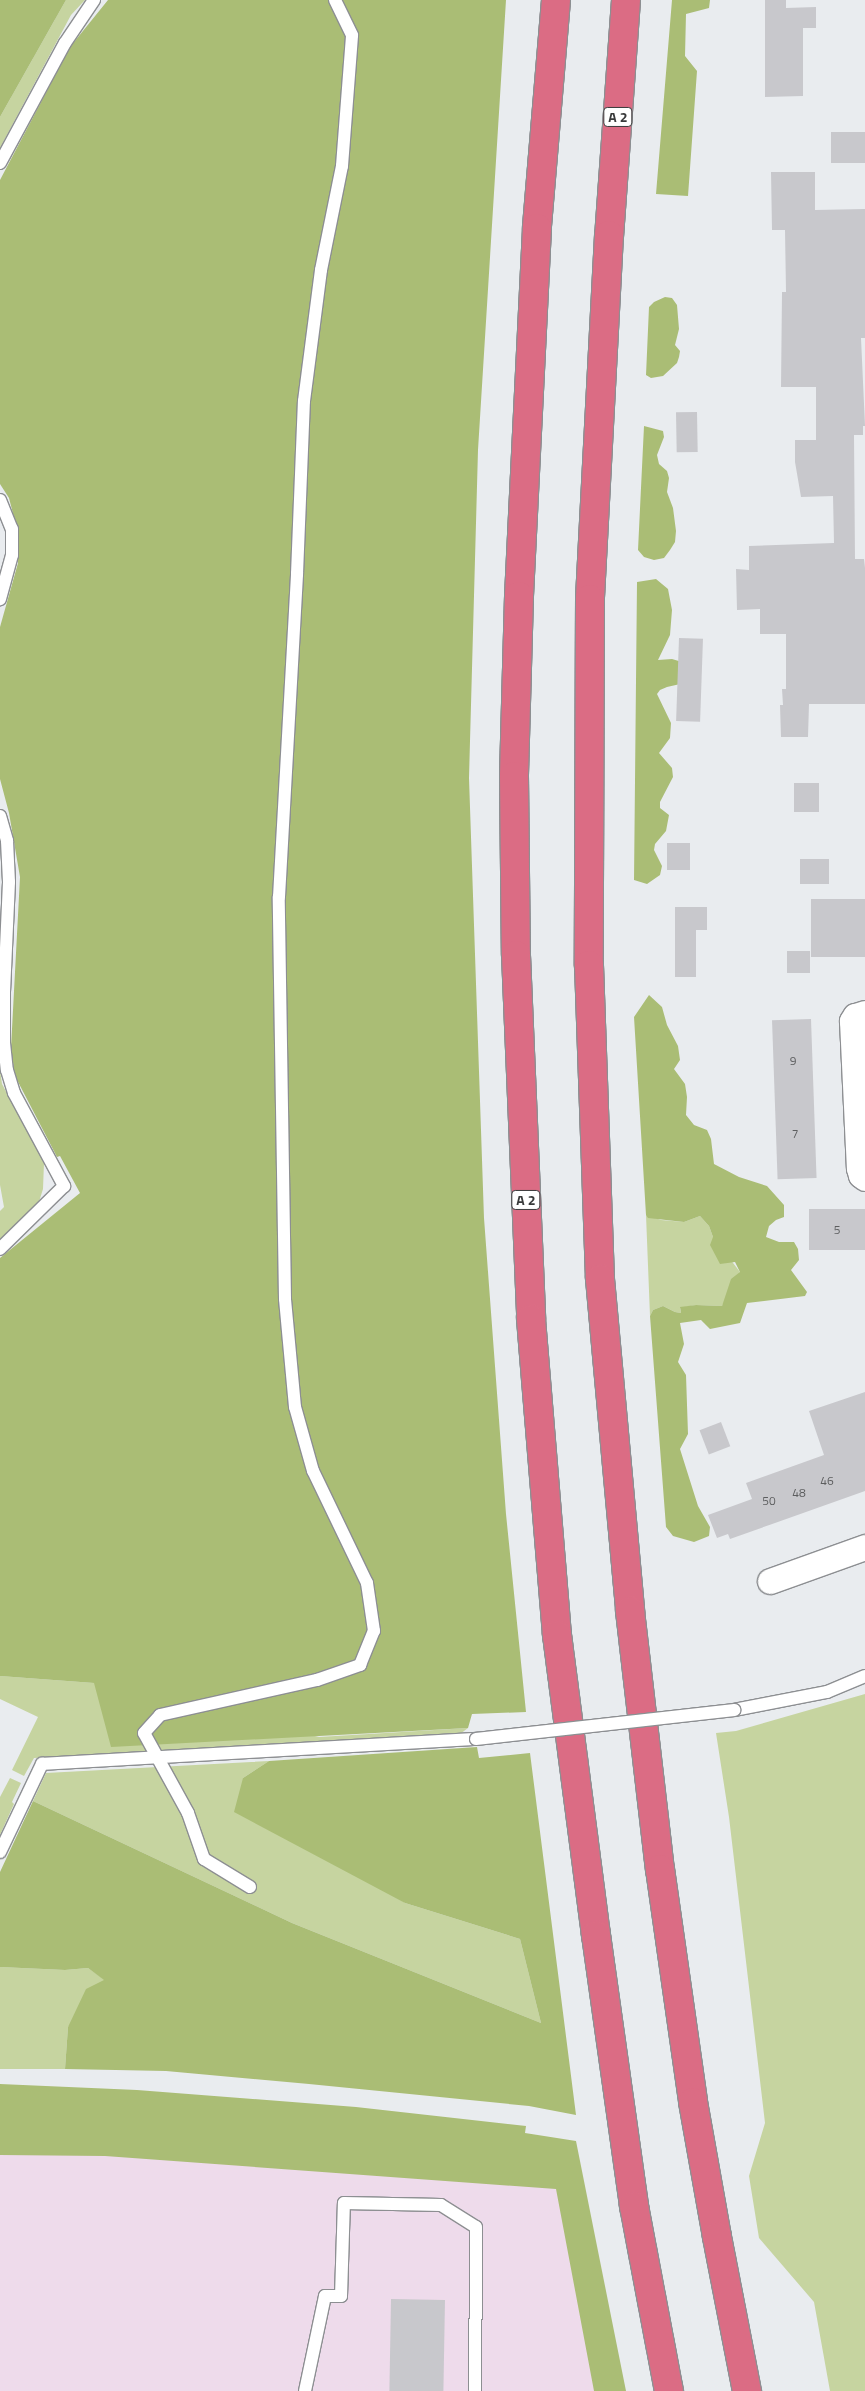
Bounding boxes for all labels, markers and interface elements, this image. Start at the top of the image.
road number: A 2 [603,105,633,128]
house number: 9 [790,1054,796,1068]
house number: 7 [792,1127,798,1141]
road number: A 2 [511,1188,541,1212]
house number: 5 [834,1223,840,1237]
house number: 46 [820,1474,834,1488]
house number: 48 [792,1486,806,1500]
house number: 50 [762,1494,776,1508]

